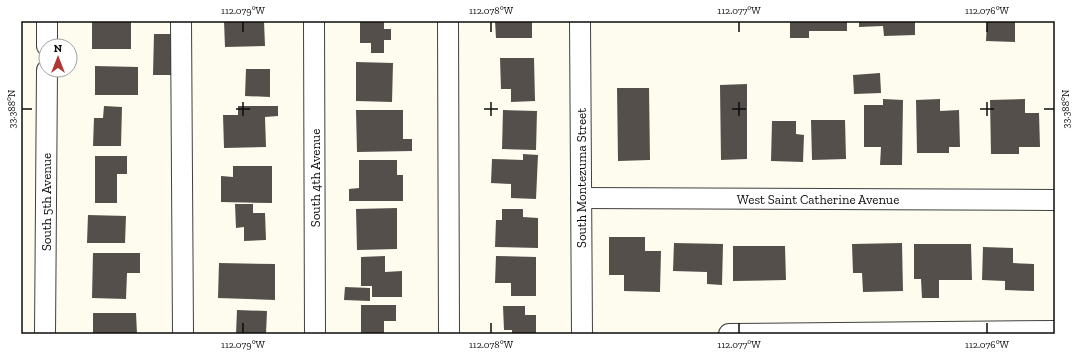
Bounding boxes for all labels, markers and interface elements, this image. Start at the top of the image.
text: 112.079°W [221,5,266,17]
text: 112.078°W [469,5,514,17]
text: 112.077°W [717,5,761,17]
text: 112.076°W [965,5,1010,17]
north arrow [38,38,78,78]
text: N [54,42,63,55]
text: 33.388°N [6,89,18,128]
text: 33.388°N [1060,89,1072,128]
street label: South Montezuma Street [574,108,589,248]
street label: South 4th Avenue [308,129,323,227]
street label: South 5th Avenue [39,153,54,251]
street label: West Saint Catherine Avenue [737,192,899,207]
text: 112.079°W [221,339,266,351]
text: 112.078°W [469,339,514,351]
text: 112.077°W [717,339,761,351]
text: 112.076°W [965,339,1010,351]

